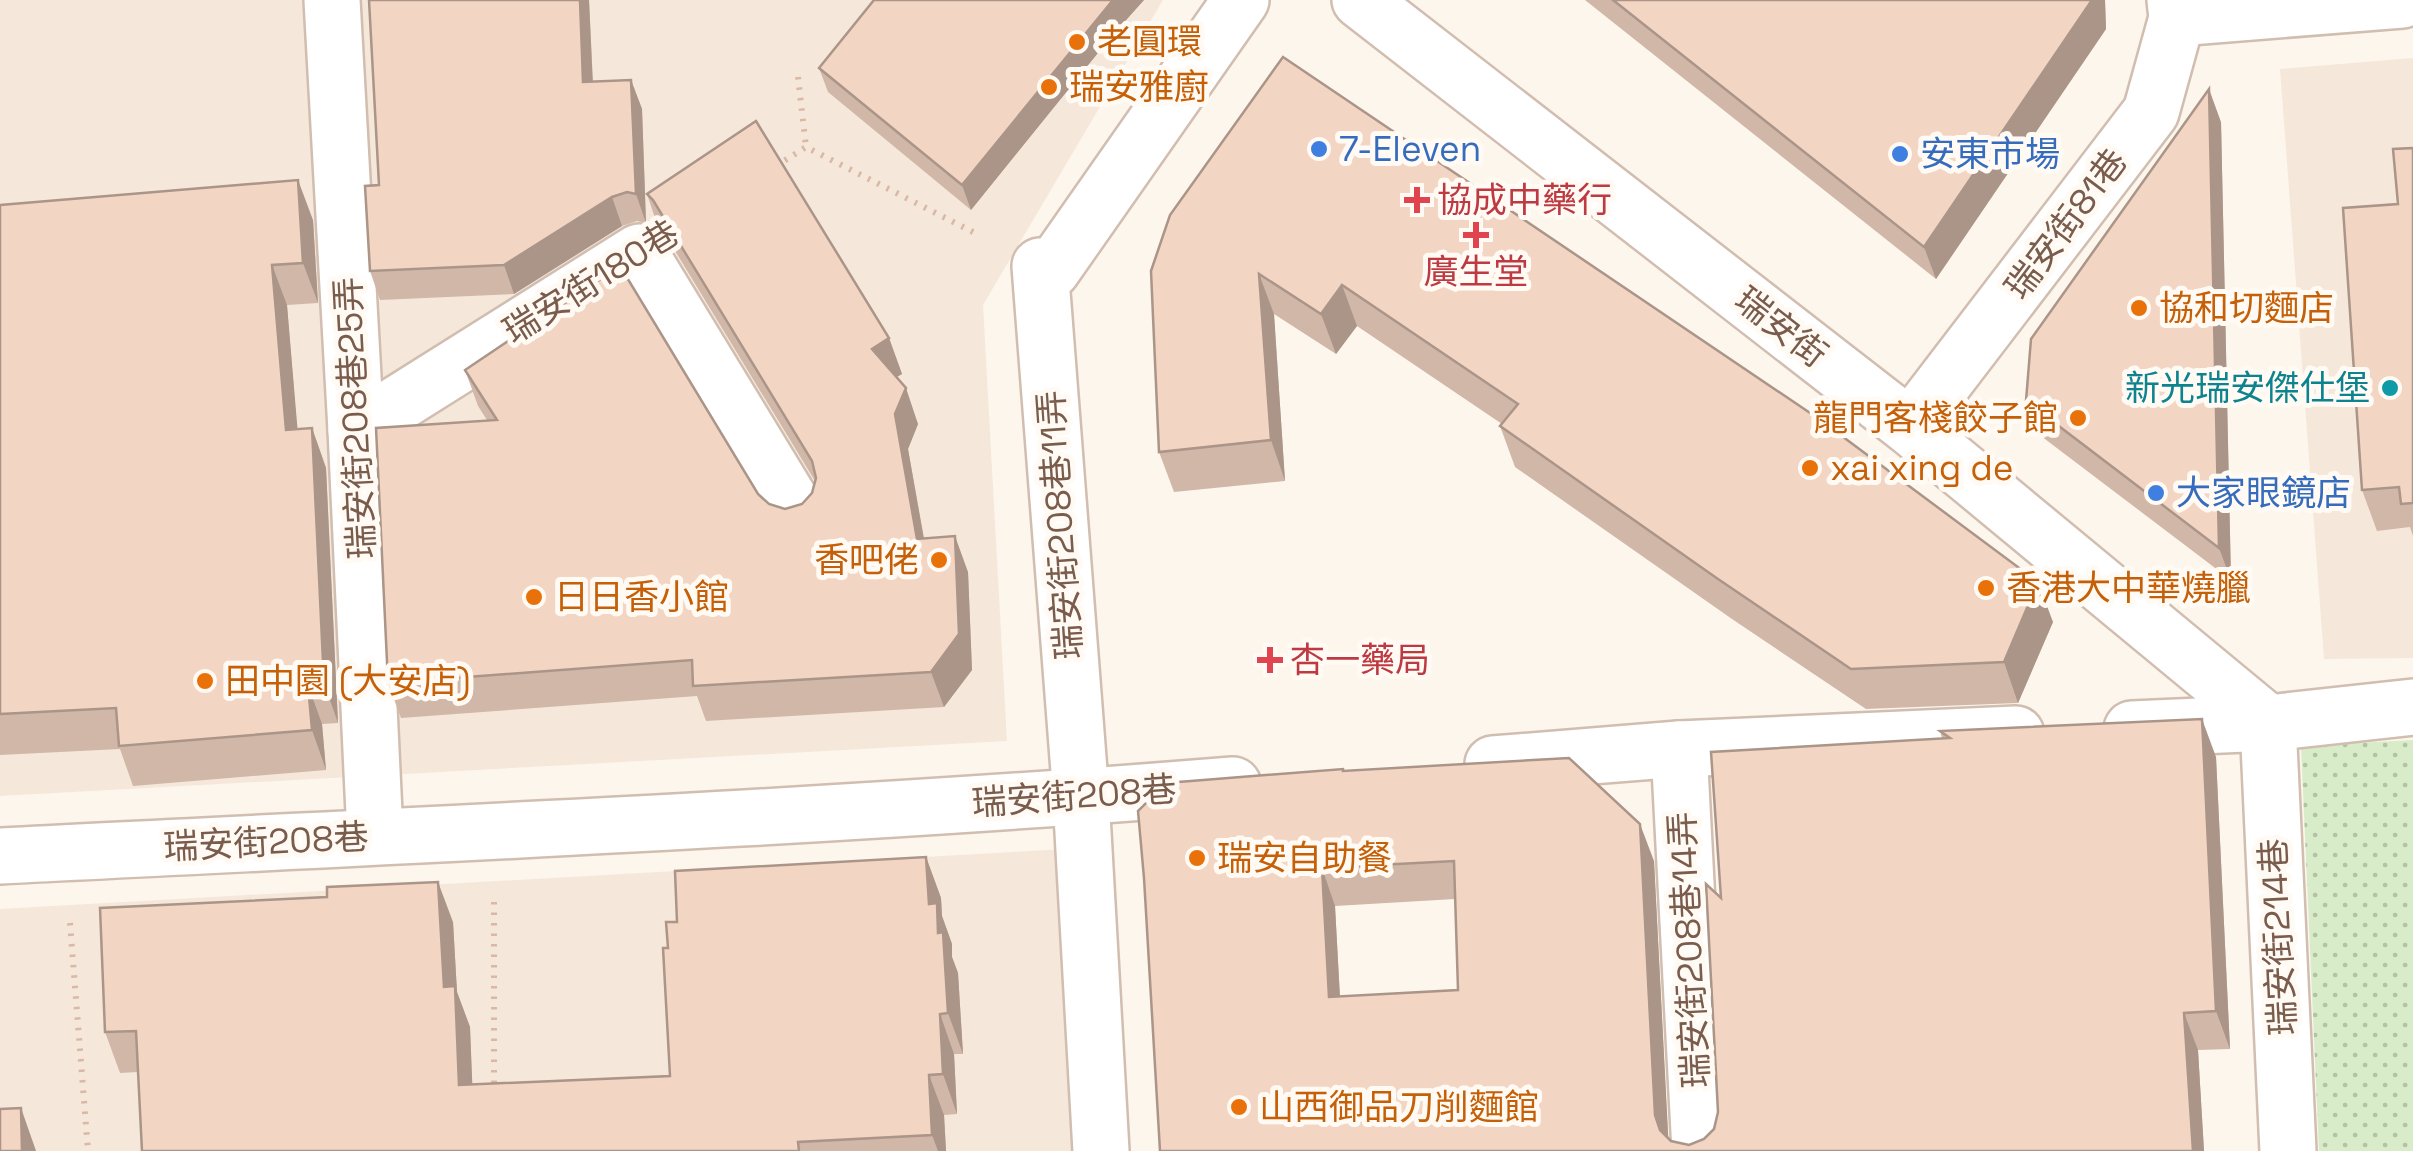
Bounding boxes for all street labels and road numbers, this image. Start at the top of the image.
street label: 瑞安街81巷 [1995,140,2137,308]
street label: 瑞安街180巷 [495,211,687,353]
street label: 瑞安街208巷25弄 [326,276,384,560]
street label: 瑞安街 [1726,277,1836,377]
street label: 瑞安街208巷11弄 [1029,389,1091,661]
street label: 瑞安街208巷 [970,767,1178,825]
street label: 瑞安街208巷14弄 [1660,811,1718,1089]
street label: 瑞安街208巷 [162,815,370,869]
street label: 瑞安街214巷 [2251,837,2305,1037]

